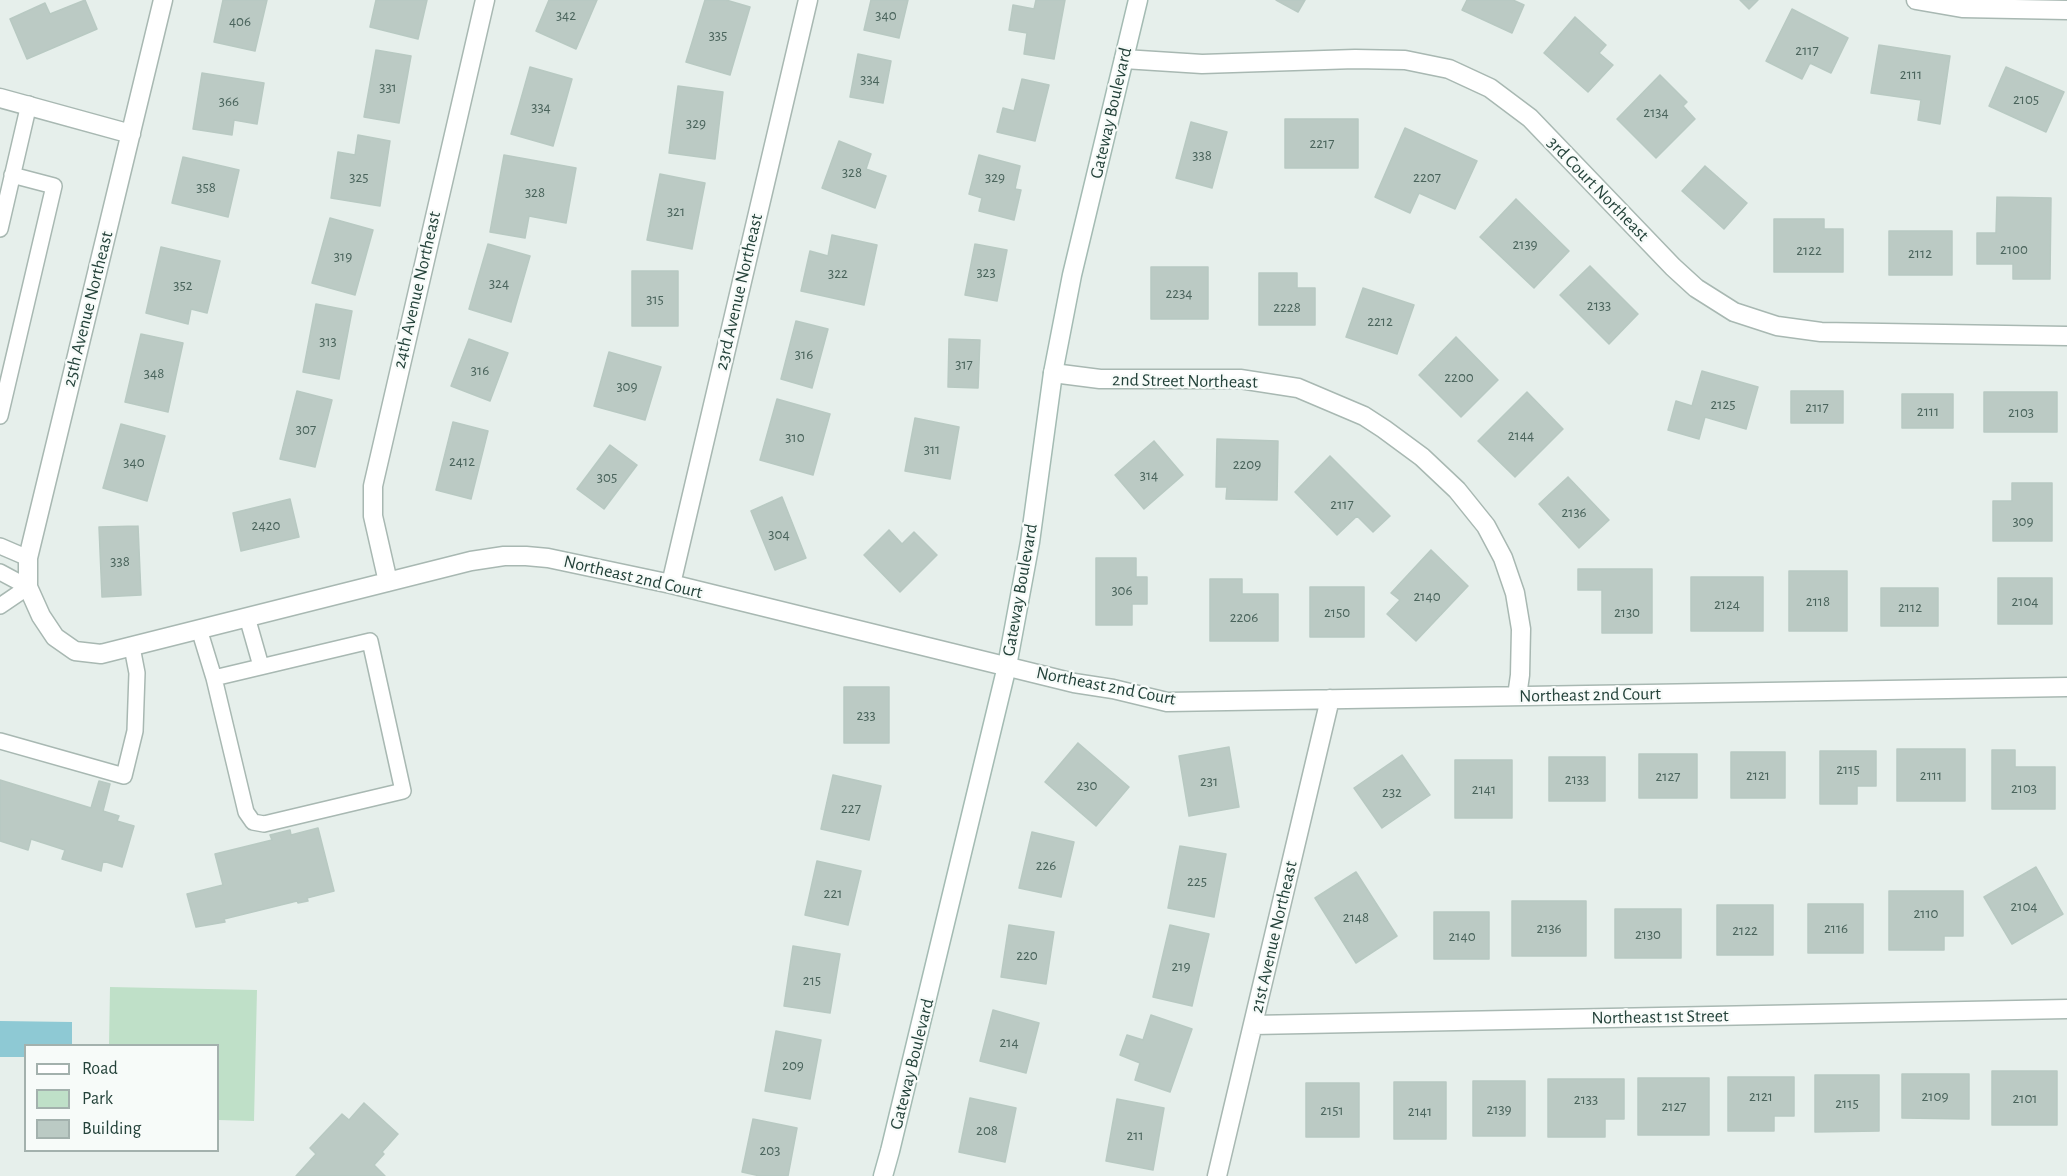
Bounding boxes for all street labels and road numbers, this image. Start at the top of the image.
street label: Gateway Boulevard [1085,45,1137,181]
street label: 3rd Court Northeast [1543,132,1653,246]
street label: 24th Avenue Northeast [388,209,446,371]
street label: 23rd Avenue Northeast [711,212,767,372]
street label: 25th Avenue Northeast [58,229,118,389]
street label: 2nd Street Northeast [1112,369,1258,393]
street label: Gateway Boulevard [998,522,1042,658]
street label: Northeast 2nd Court [562,551,704,603]
street label: Northeast 2nd Court [1034,662,1178,710]
street label: Northeast 2nd Court [1519,683,1661,707]
street label: 21st Avenue Northeast [1246,859,1302,1015]
street label: Gateway Boulevard [885,996,939,1132]
street label: Northeast 1st Street [1591,1005,1729,1029]

